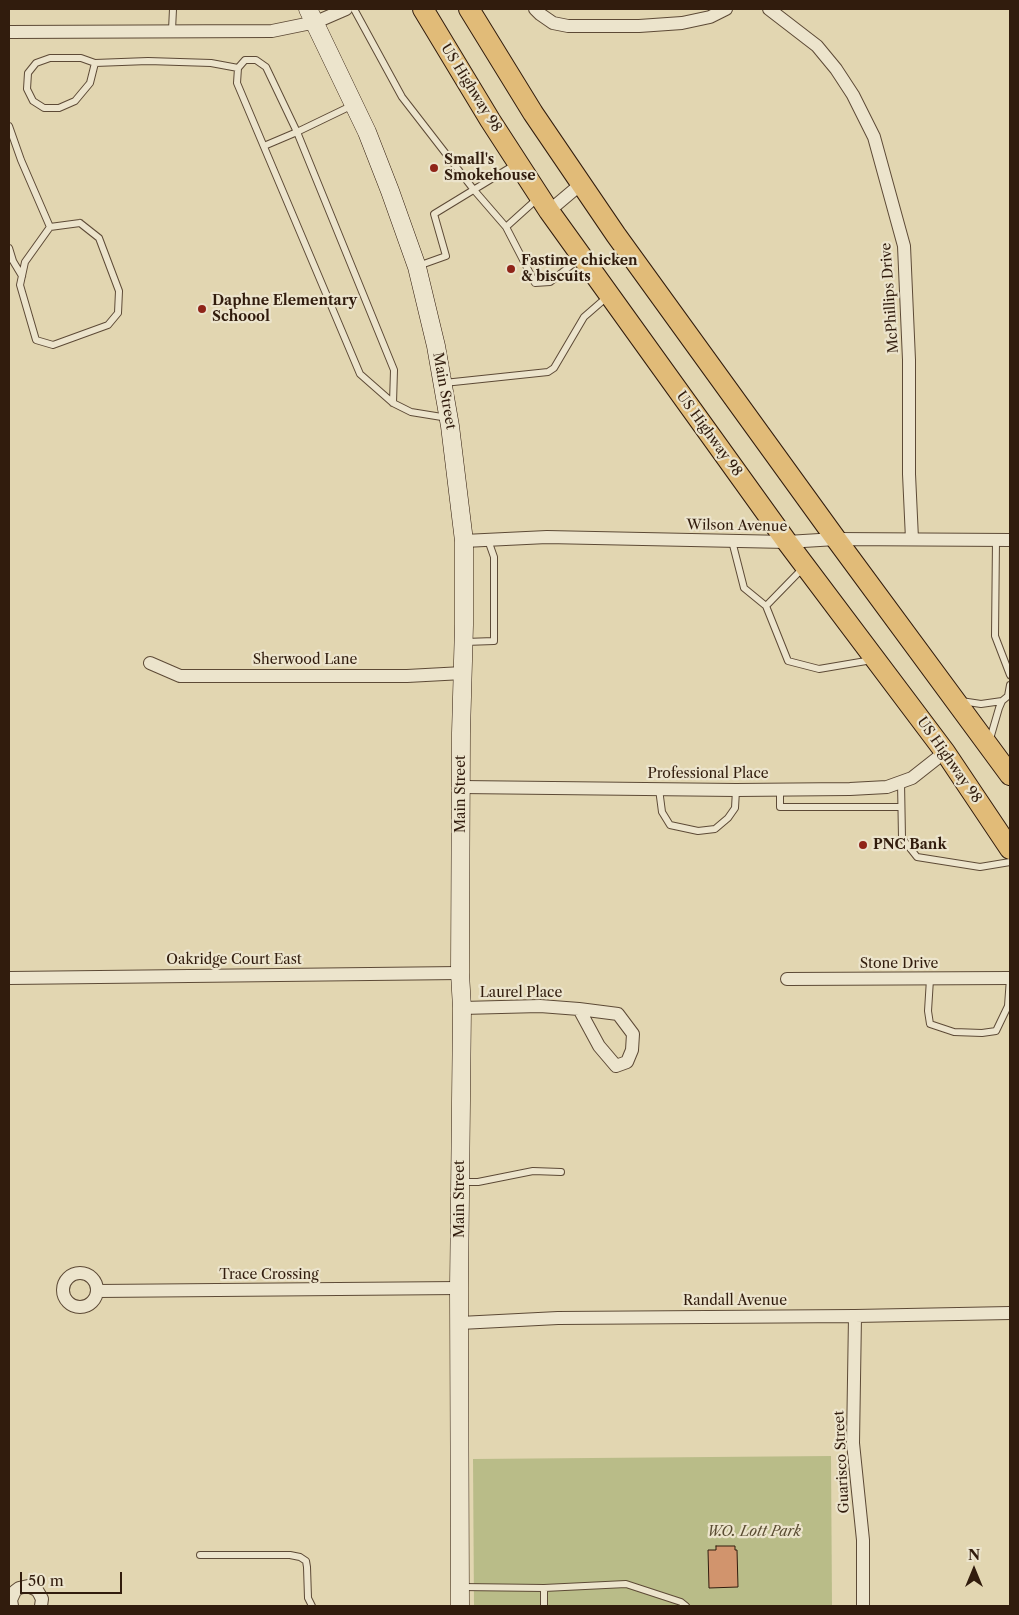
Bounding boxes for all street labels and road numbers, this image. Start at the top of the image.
street label: US Highway 98 [437,41,505,135]
street label: McPhillips Drive [878,242,902,354]
street label: Main Street [429,351,459,431]
street label: US Highway 98 [672,388,746,480]
street label: Wilson Avenue [687,517,787,535]
street label: Sherwood Lane [253,652,357,668]
street label: US Highway 98 [913,714,985,806]
street label: Main Street [453,755,469,833]
street label: Professional Place [647,766,769,782]
street label: Oakridge Court East [166,952,302,968]
street label: Stone Drive [860,956,938,972]
street label: Laurel Place [480,985,562,1001]
street label: Main Street [452,1160,468,1238]
street label: Trace Crossing [219,1267,319,1283]
street label: Randall Avenue [683,1293,787,1309]
street label: Guarisco Street [831,1410,853,1514]

